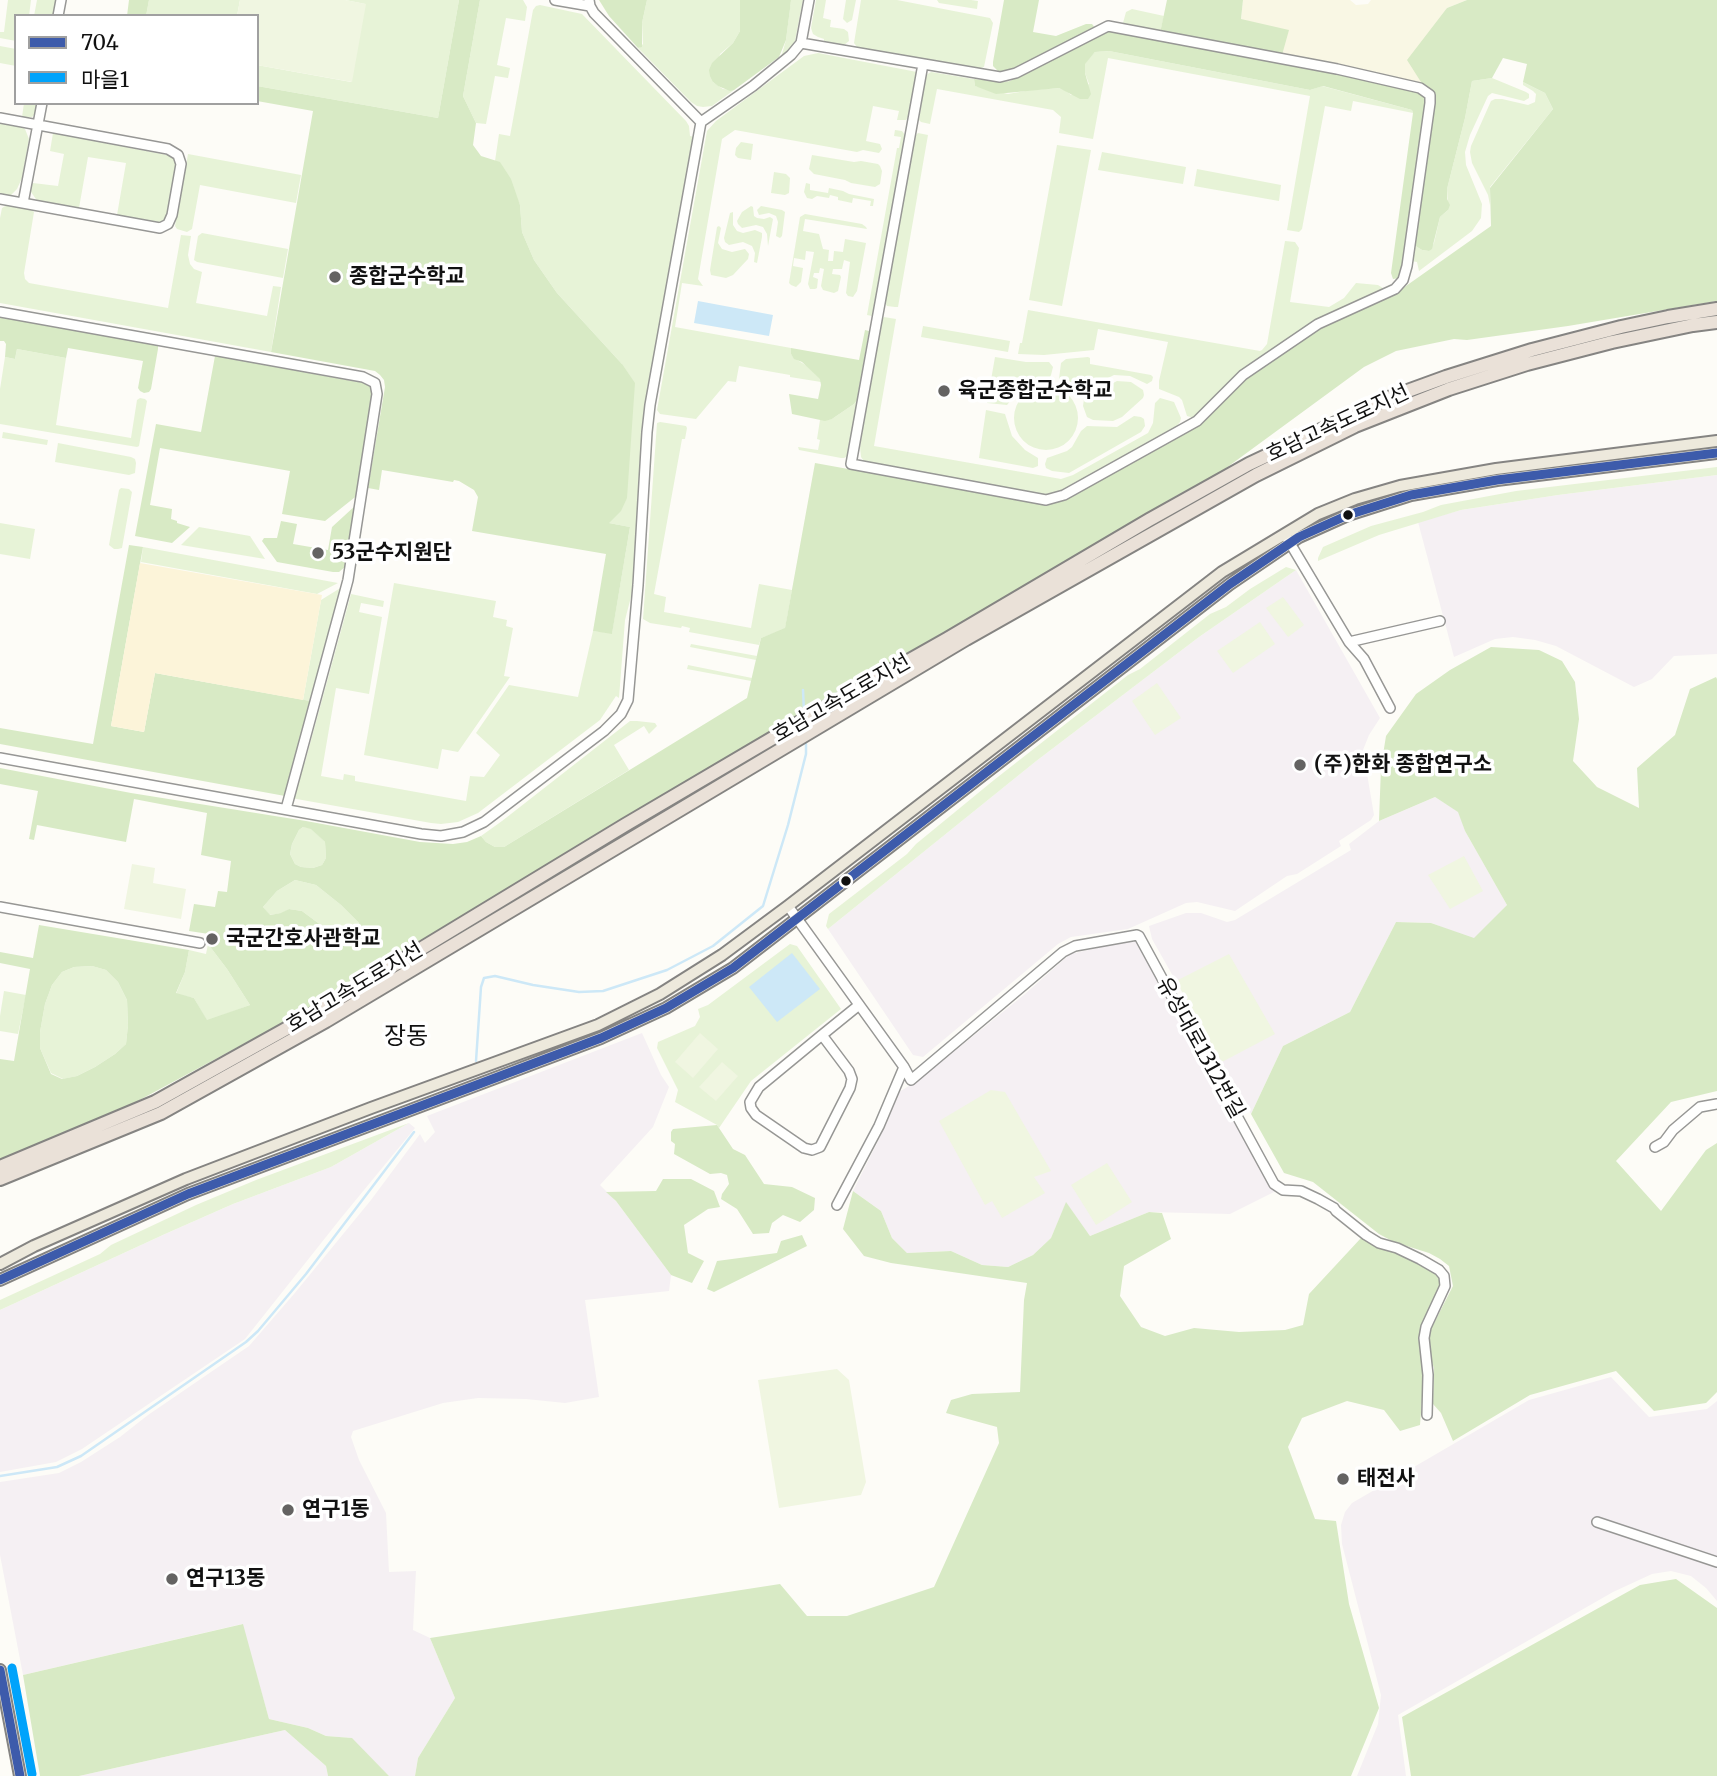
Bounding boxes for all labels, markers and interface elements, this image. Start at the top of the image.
legend [14,14,259,105]
text: 704 [81,29,119,56]
text: 마을1 [81,66,129,93]
place label: 종합군수학교 [349,264,465,290]
marker: 종합군수학교 [327,269,343,285]
place label: 육군종합군수학교 [958,378,1113,404]
street label: 호남고속도로지선 [1263,380,1413,468]
marker: 육군종합군수학교 [936,383,952,399]
unlabelled marker [1341,508,1355,522]
place label: 53군수지원단 [332,540,452,566]
marker: 53군수지원단 [310,545,326,561]
street label: 호남고속도로지선 [769,649,915,749]
place label: (주)한화 종합연구소 [1314,752,1492,778]
marker: (주)한화 종합연구소 [1292,757,1308,773]
unlabelled marker [839,874,853,888]
place label: 국군간호사관학교 [226,926,381,952]
marker: 국군간호사관학교 [204,931,220,947]
street label: 호남고속도로지선 [282,937,428,1039]
street label: 유성대로1312번길 [1151,973,1249,1123]
district label: 장동 [384,1023,428,1051]
place label: 태전사 [1357,1466,1415,1492]
marker: 태전사 [1335,1471,1351,1487]
place label: 연구1동 [302,1497,370,1523]
marker: 연구1동 [280,1502,296,1518]
place label: 연구13동 [186,1566,265,1592]
marker: 연구13동 [164,1571,180,1587]

